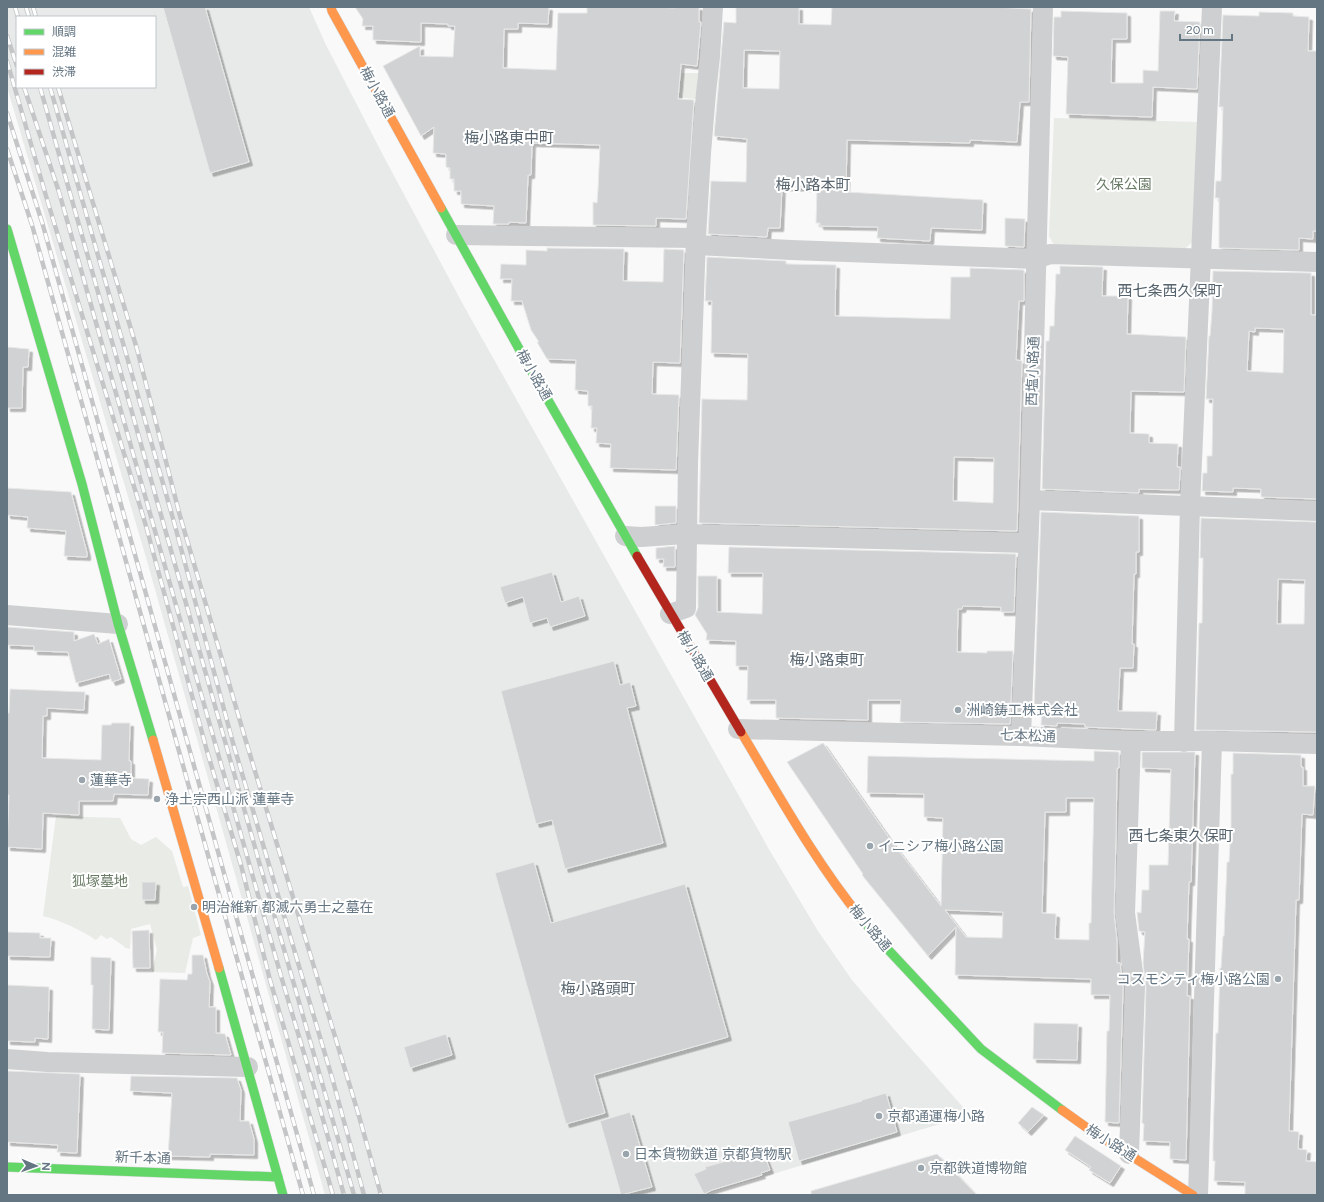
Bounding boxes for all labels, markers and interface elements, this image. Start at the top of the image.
legend [16,16,156,88]
scale bar [1180,16,1232,42]
text: 20 m [1186,23,1214,37]
text: 順調 [52,25,76,39]
text: 混雑 [52,45,76,59]
street label: 梅小路通 [356,63,398,121]
text: 渋滞 [52,65,76,79]
district label: 梅小路東中町 [464,129,554,147]
district label: 梅小路本町 [775,176,851,194]
park label: 久保公園 [1096,176,1152,193]
district label: 西七条西久保町 [1117,282,1223,300]
street label: 西塩小路通 [1023,336,1043,406]
street label: 梅小路通 [513,347,555,403]
street label: 梅小路通 [673,628,717,684]
district label: 梅小路東町 [789,651,865,669]
place label: 洲崎鋳工株式会社 [966,702,1078,719]
marker: 洲崎鋳工株式会社 [953,705,963,715]
street label: 七本松通 [1000,727,1056,745]
place label: 蓮華寺 [90,772,132,789]
marker: 蓮華寺 [77,775,87,785]
place label: 浄土宗西山派 蓮華寺 [165,791,294,808]
marker: 浄土宗西山派 蓮華寺 [152,794,162,804]
district label: 西七条東久保町 [1128,827,1234,845]
place label: イニシア梅小路公園 [878,838,1004,855]
marker: イニシア梅小路公園 [865,841,875,851]
park label: 狐塚墓地 [72,873,128,890]
place label: 明治維新 都滅六勇士之墓在 [202,899,373,916]
street label: 梅小路通 [845,901,895,955]
marker: 明治維新 都滅六勇士之墓在 [189,902,199,912]
place label: コスモシティ梅小路公園 [1117,971,1270,988]
marker: コスモシティ梅小路公園 [1273,974,1283,984]
district label: 梅小路頭町 [560,980,636,998]
place label: 京都通運梅小路 [887,1108,985,1125]
marker: 京都通運梅小路 [874,1111,884,1121]
street label: 梅小路通 [1083,1121,1139,1165]
north arrow [16,1146,56,1186]
place label: 日本貨物鉄道 京都貨物駅 [634,1146,791,1163]
street label: 新千本通 [115,1149,171,1167]
marker: 日本貨物鉄道 京都貨物駅 [621,1149,631,1159]
place label: 京都鉄道博物館 [929,1160,1027,1177]
text: N [39,1162,52,1171]
marker: 京都鉄道博物館 [916,1163,926,1173]

